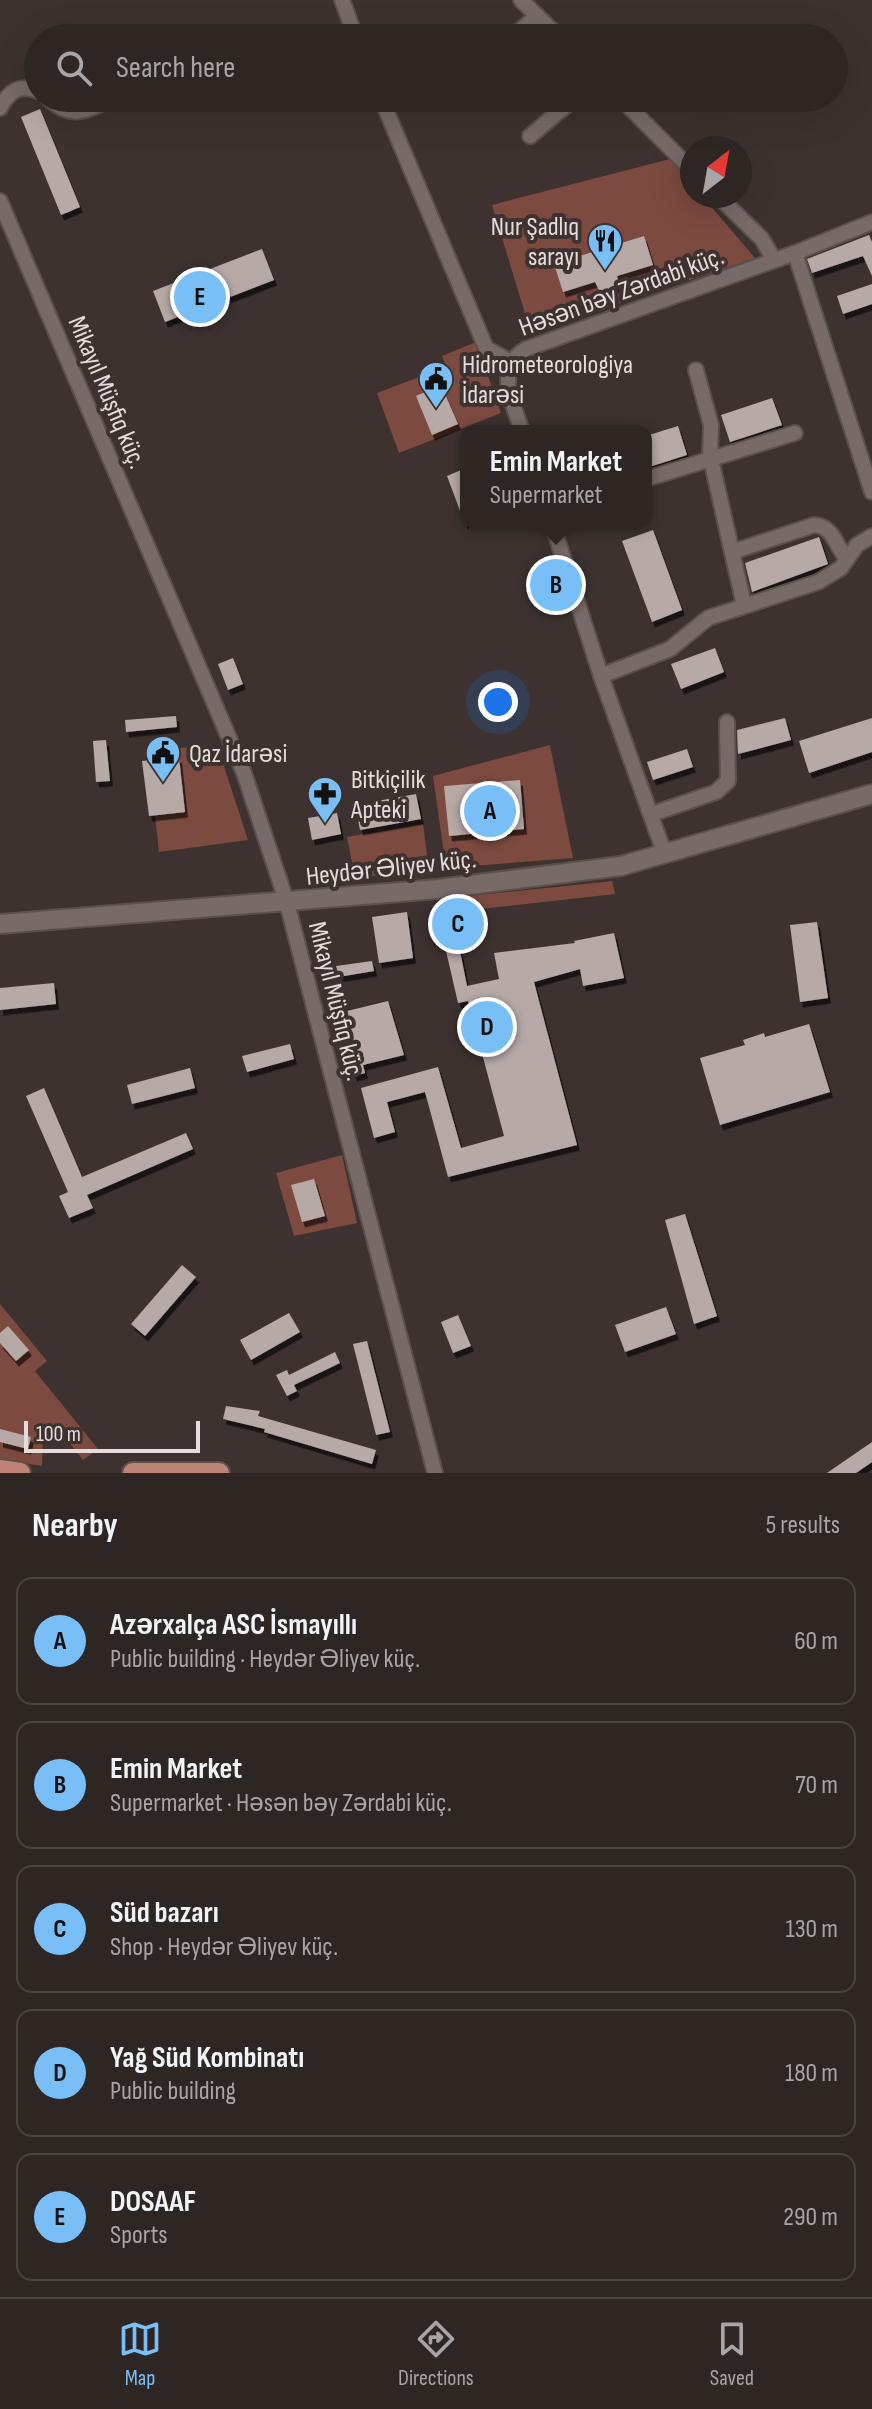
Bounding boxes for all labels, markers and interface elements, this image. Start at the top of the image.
search box [24,24,848,112]
icon: search [52,46,96,90]
text: Search here [116,50,235,86]
north arrow [680,136,752,208]
place label: Nur Şadlıq sarayı [491,212,579,273]
restaurant icon: Nur Şadlıq sarayı [586,222,624,272]
street label: Həsən bəy Zərdabi küç. [515,241,728,344]
pin: E [174,267,226,327]
street label: Mikayıl Müşfiq küç. [61,312,153,473]
place label: Hidrometeorologiya İdarəsi [462,350,633,411]
public building icon: Hidrometeorologiya İdarəsi [417,360,455,410]
popup [460,425,652,529]
text: Emin Market [490,444,622,480]
text: Supermarket [490,480,603,511]
pin: B [530,555,582,615]
your location [478,682,518,722]
public building icon: Qaz İdarəsi [144,734,182,784]
place label: Qaz İdarəsi [189,739,287,770]
place label: Bitkiçilik Apteki [350,765,426,826]
pharmacy icon: Bitkiçilik Apteki [306,775,344,825]
pin: A [464,781,516,841]
street label: Heydər Əliyev küç. [305,844,478,893]
pin: C [432,894,484,954]
street label: Mikayıl Müşfiq küç. [301,919,370,1084]
pin: D [461,997,513,1057]
scale bar [24,1417,200,1453]
text: 100 m [36,1421,81,1448]
text: Nearby [32,1505,118,1546]
text: 5 results [766,1510,840,1541]
text: Azərxalça ASC İsmayıllı [110,1607,357,1643]
text: A [54,1626,66,1657]
text: 60 m [794,1626,838,1657]
text: Public building · Heydər Əliyev küç. [110,1644,420,1675]
text: Emin Market [110,1751,242,1787]
text: B [54,1770,66,1801]
text: 70 m [795,1770,838,1801]
text: Supermarket · Həsən bəy Zərdabi küç. [110,1788,452,1819]
text: Süd bazarı [110,1895,219,1931]
text: C [53,1914,67,1945]
text: 130 m [786,1914,838,1945]
text: Shop · Heydər Əliyev küç. [110,1932,338,1963]
text: Yağ Süd Kombinatı [110,2040,304,2076]
text: D [53,2058,67,2089]
text: 180 m [785,2058,838,2089]
text: Public building [110,2076,236,2107]
text: DOSAAF [110,2184,196,2220]
text: E [54,2202,66,2233]
text: 290 m [783,2202,838,2233]
text: Sports [110,2220,168,2251]
tab: Map [118,2317,162,2392]
tab: Directions [398,2317,474,2392]
tab: Saved [710,2317,754,2392]

